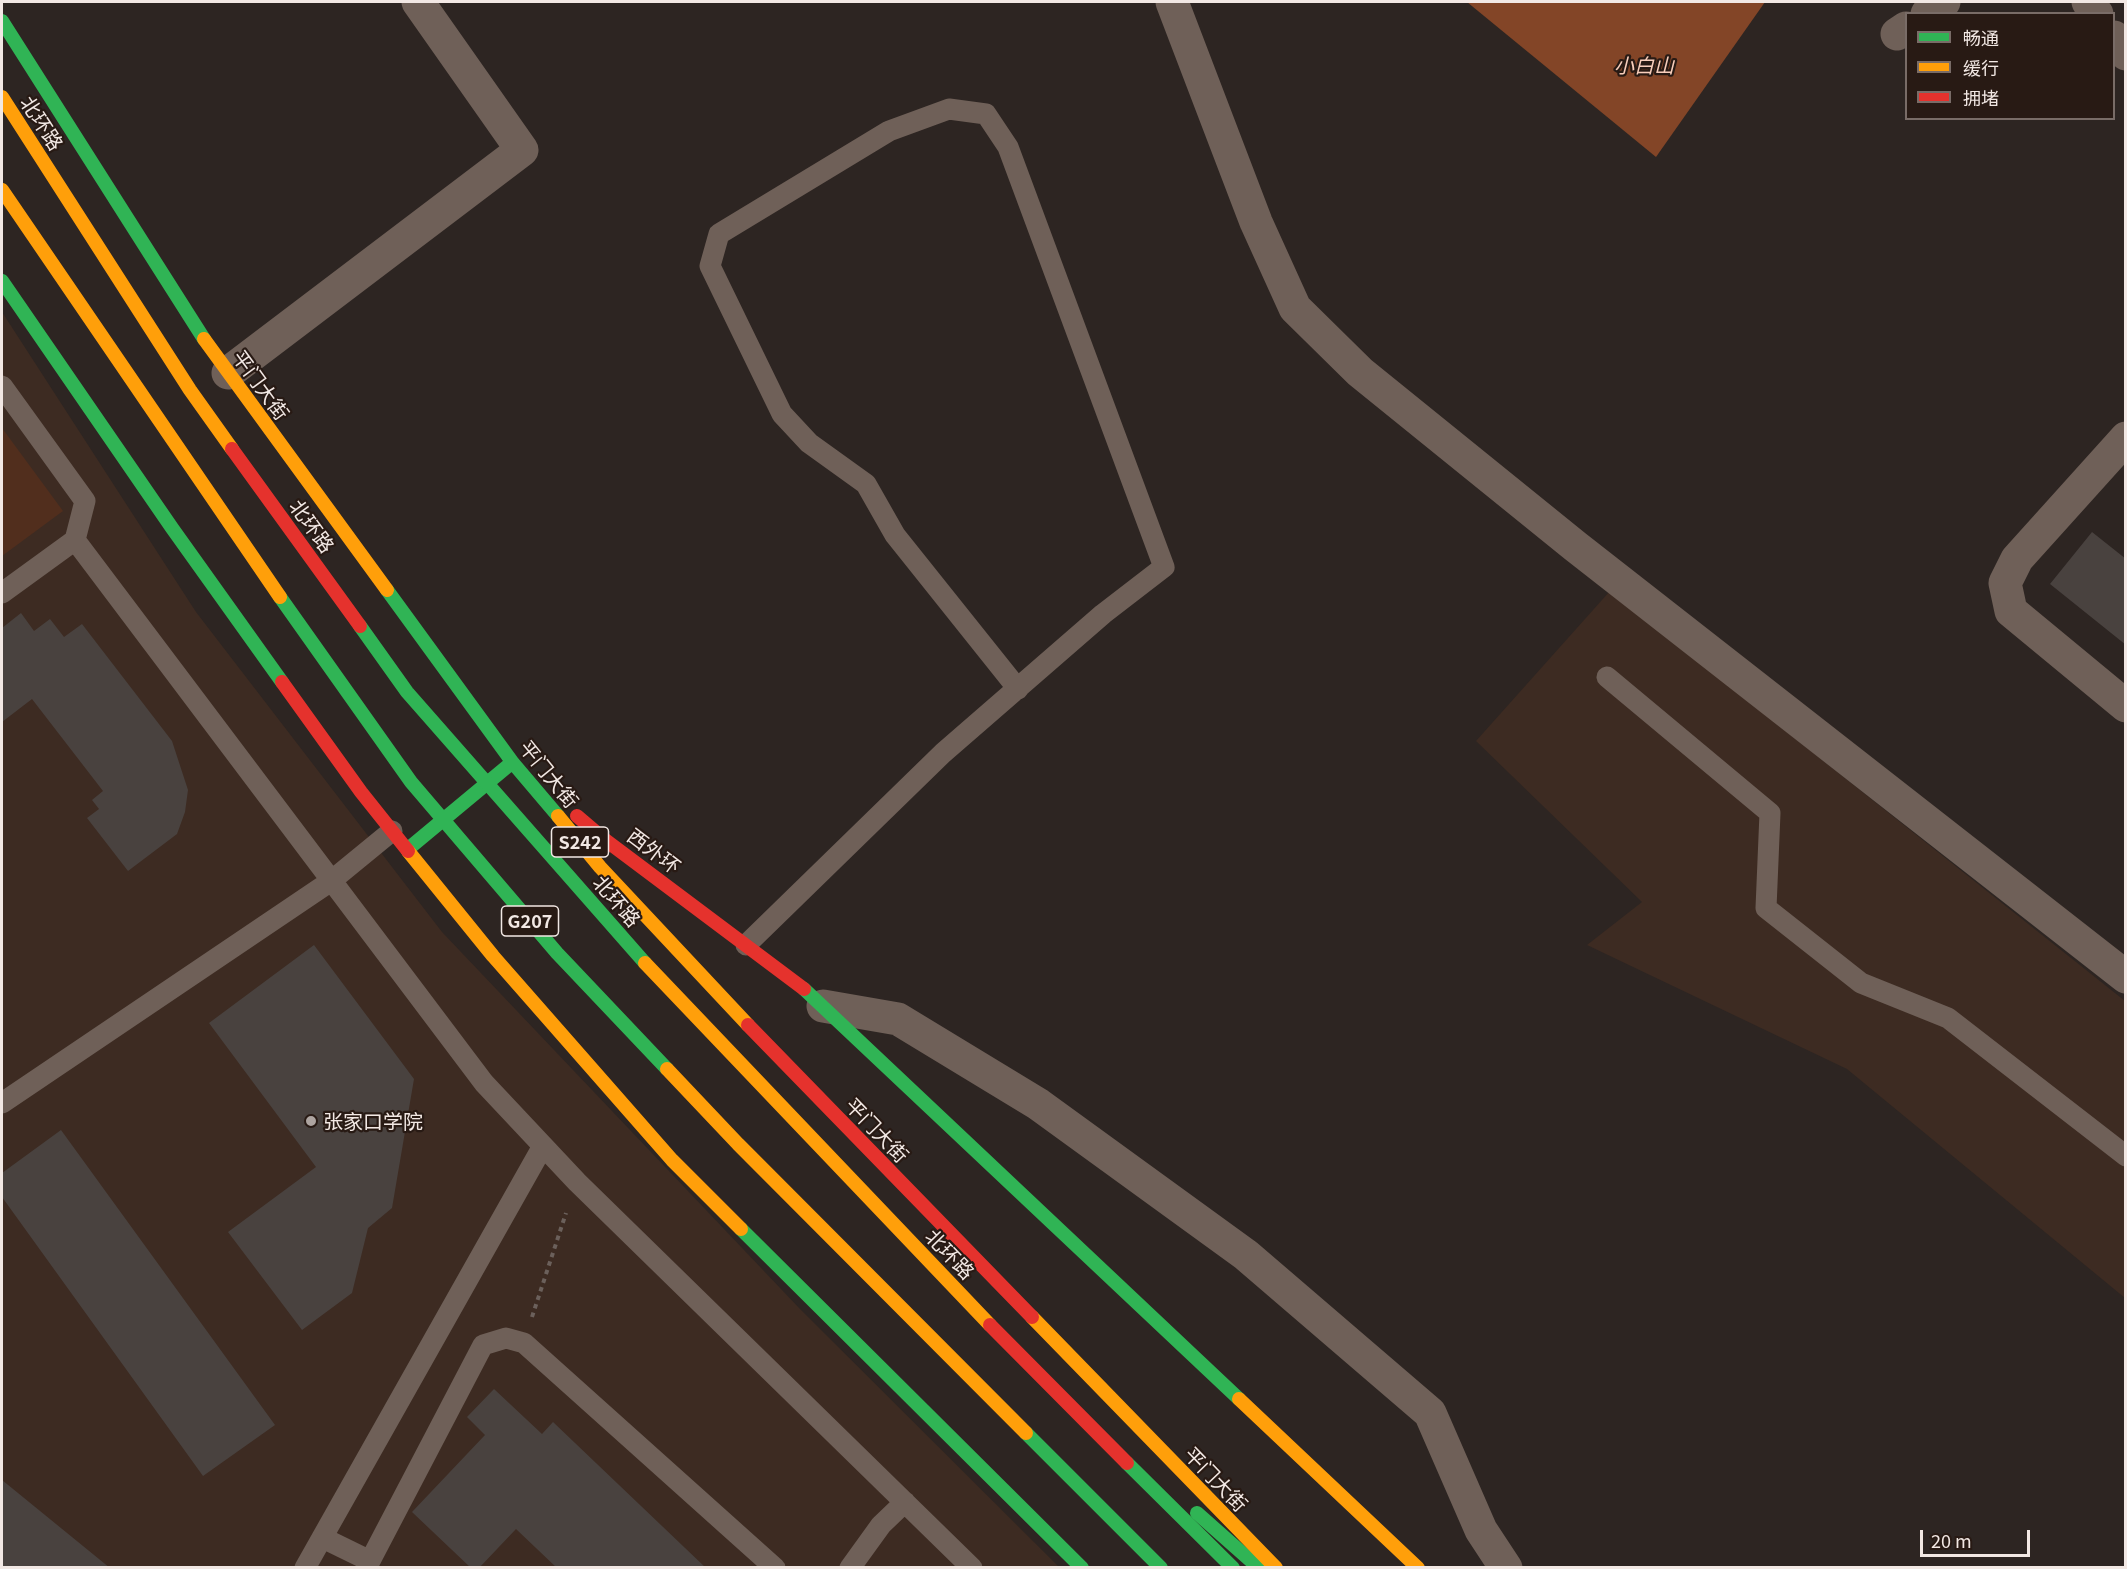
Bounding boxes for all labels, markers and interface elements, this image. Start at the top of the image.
legend [1905,12,2115,120]
text: 畅通 [1963,24,1999,50]
park label: 小白山 [1614,53,1674,77]
text: 缓行 [1963,54,1999,80]
text: 拥堵 [1963,84,1999,110]
street label: 北环路 [16,91,68,155]
street label: 平门大街 [228,346,294,424]
street label: 北环路 [285,495,339,557]
street label: 平门大街 [515,735,583,813]
street label: 西外环 [623,823,685,879]
road number: S242 [552,827,608,857]
street label: 北环路 [588,870,646,932]
road number: G207 [502,906,558,936]
street label: 平门大街 [841,1093,913,1167]
place label: 张家口学院 [323,1109,423,1133]
marker: 张家口学院 [304,1114,318,1128]
street label: 北环路 [921,1224,979,1284]
street label: 平门大街 [1180,1442,1252,1516]
scale bar [1923,1518,2032,1556]
text: 20 m [1931,1527,1972,1553]

